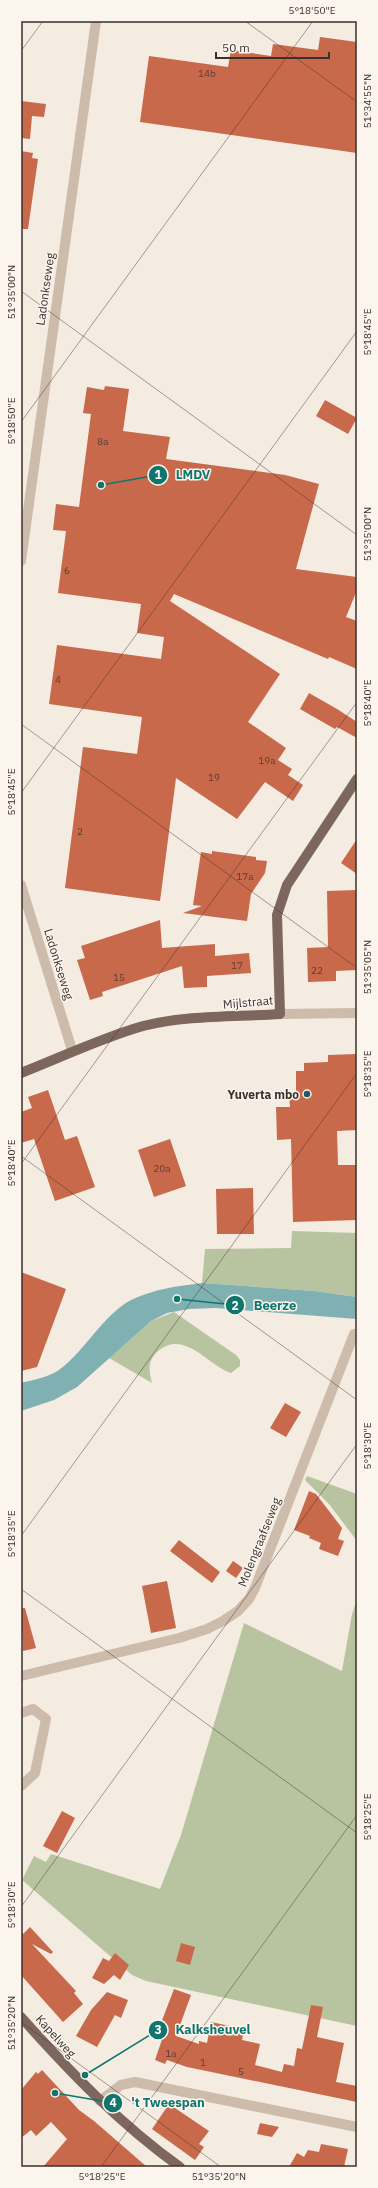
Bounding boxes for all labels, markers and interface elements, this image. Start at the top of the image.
text: 5°18'50"E [288,4,336,17]
scale bar [216,34,329,60]
text: 50 m [222,40,250,55]
house number: 14b [198,67,216,80]
text: 51°34'55"N [361,74,374,128]
street label: Ladonkseweg [32,251,58,326]
text: 51°35'00"N [5,265,18,319]
text: 5°18'45"E [361,308,374,356]
text: 5°18'50"E [5,397,18,445]
house number: 8a [97,435,109,448]
callout: LMDV [148,462,218,487]
text: LMDV [176,466,211,483]
text: 1 [154,467,162,482]
text: 51°35'00"N [361,507,374,561]
house number: 6 [64,564,70,577]
house number: 4 [55,673,61,686]
text: 5°18'40"E [361,679,374,727]
house number: 19a [258,754,276,767]
text: 5°18'45"E [5,768,18,816]
house number: 19 [208,771,220,784]
house number: 2 [77,825,83,838]
house number: 17a [236,870,254,883]
street label: Ladonkseweg [41,927,77,1002]
text: 51°35'05"N [361,940,374,994]
house number: 17 [231,959,243,972]
house number: 22 [311,964,323,977]
house number: 15 [113,971,125,984]
street label: Mijlstraat [222,992,274,1012]
text: 5°18'35"E [361,1050,374,1098]
place label: Yuverta mbo [227,1087,299,1102]
marker: Yuverta mbo [302,1089,312,1099]
text: 5°18'40"E [5,1139,18,1187]
house number: 20a [153,1162,171,1175]
callout: Beerze [225,1293,304,1318]
text: Beerze [254,1297,296,1314]
text: 2 [231,1298,239,1313]
text: 5°18'30"E [361,1422,374,1470]
street label: Molengraafseweg [234,1495,284,1589]
text: 5°18'35"E [5,1510,18,1558]
text: 5°18'25"E [361,1793,374,1841]
text: 5°18'30"E [5,1881,18,1929]
text: 51°35'20"N [5,1996,18,2050]
street label: Kapelweg [33,2011,80,2061]
callout: Kalksheuvel [148,2017,259,2042]
text: Kalksheuvel [175,2021,251,2038]
text: 3 [154,2022,162,2037]
house number: 1a [165,2047,177,2060]
house number: 1 [200,2056,206,2069]
house number: 5 [238,2065,244,2078]
callout: 't Tweespan [103,2090,213,2115]
text: 't Tweespan [131,2094,205,2111]
text: 4 [109,2095,117,2110]
text: 5°18'25"E [78,2170,126,2183]
text: 51°35'20"N [192,2170,246,2183]

